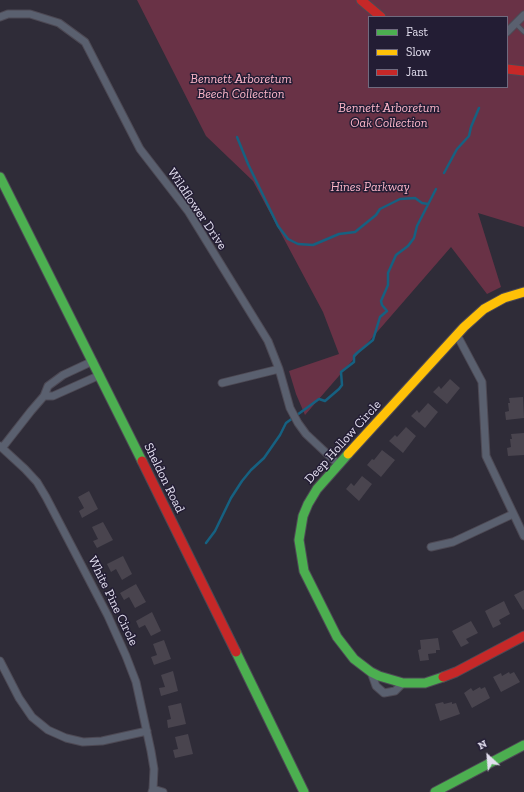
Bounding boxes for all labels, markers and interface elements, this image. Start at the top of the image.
legend [368,16,508,88]
text: Fast [406,25,428,39]
text: Slow [406,45,431,59]
text: Jam [406,65,427,79]
park label: Bennett Arboretum Beech Collection [190,71,292,102]
park label: Bennett Arboretum Oak Collection [338,100,440,131]
street label: Wildflower Drive [164,165,230,253]
park label: Hines Parkway [330,179,410,195]
street label: Deep Hollow Circle [301,397,385,487]
street label: Sheldon Road [140,440,188,516]
street label: White Pine Circle [85,554,141,648]
north arrow [468,736,508,776]
text: N [476,737,489,752]

